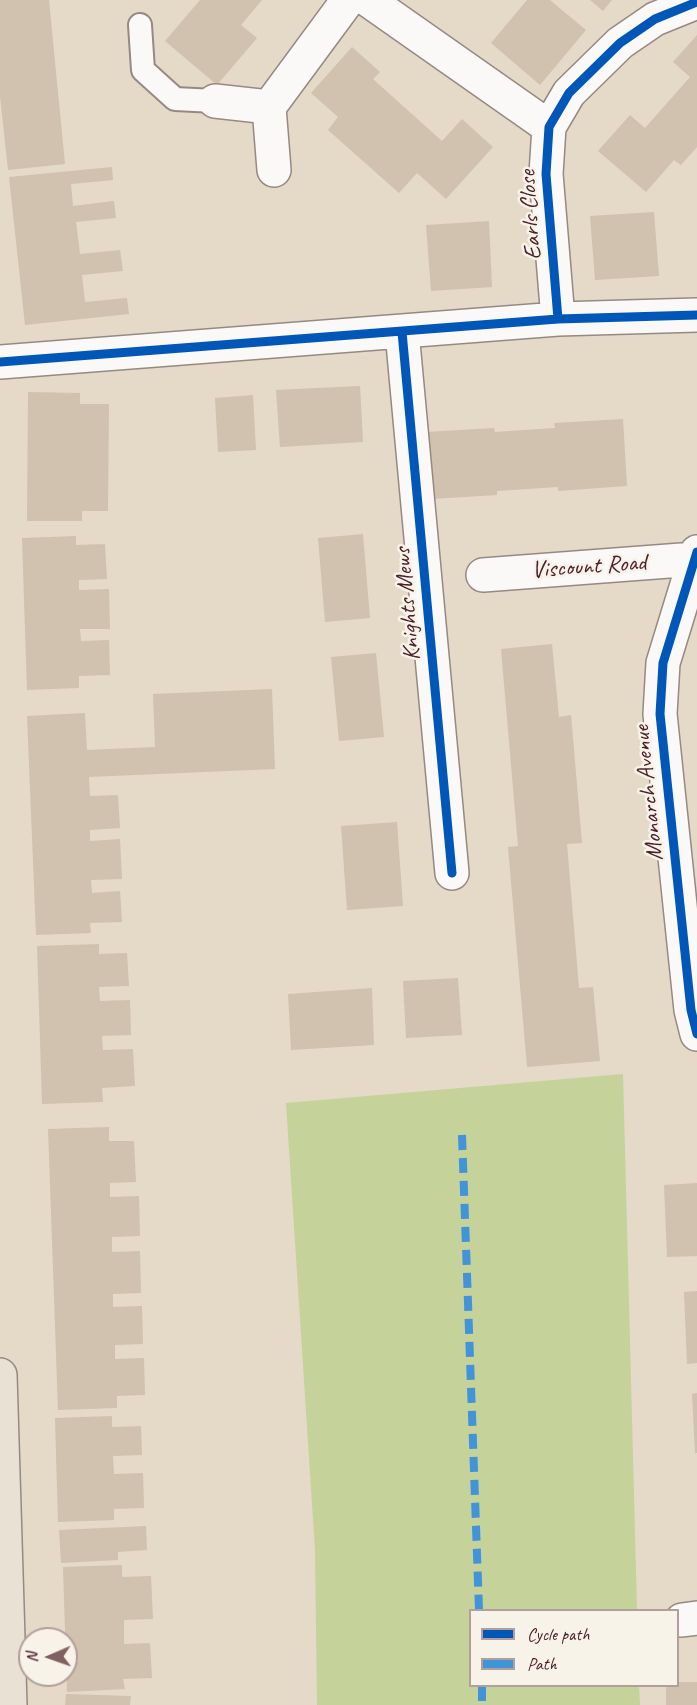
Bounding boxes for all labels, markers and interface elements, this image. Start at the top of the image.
street label: Earls Close [514,169,548,261]
street label: Knights Mews [389,546,427,662]
street label: Viscount Road [531,549,647,585]
street label: Monarch Avenue [628,724,670,862]
legend [469,1609,679,1687]
text: Cycle path [527,1623,589,1645]
north arrow [18,1627,78,1687]
text: N [22,1652,42,1663]
text: Path [527,1653,557,1675]

